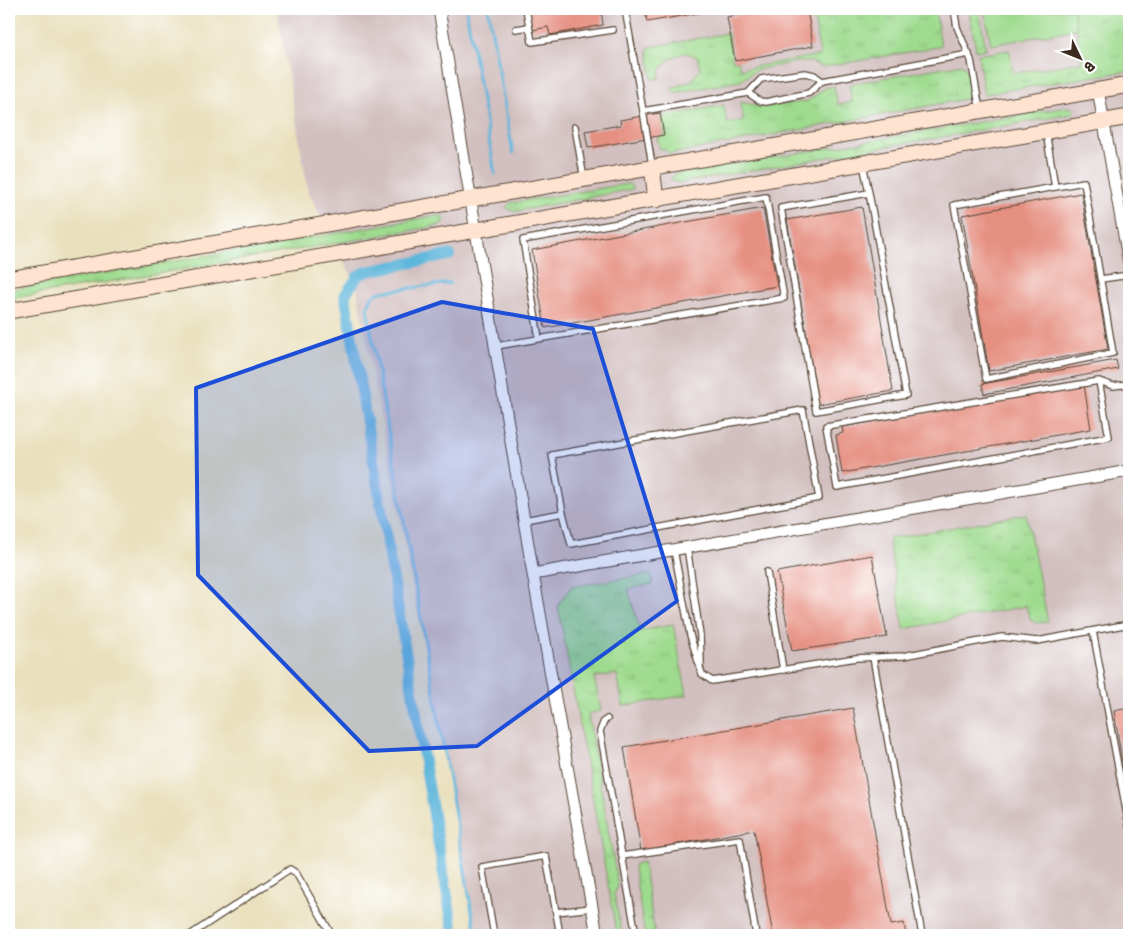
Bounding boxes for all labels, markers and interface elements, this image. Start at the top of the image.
north arrow [1056,32,1106,82]
text: B [1080,58,1099,76]

